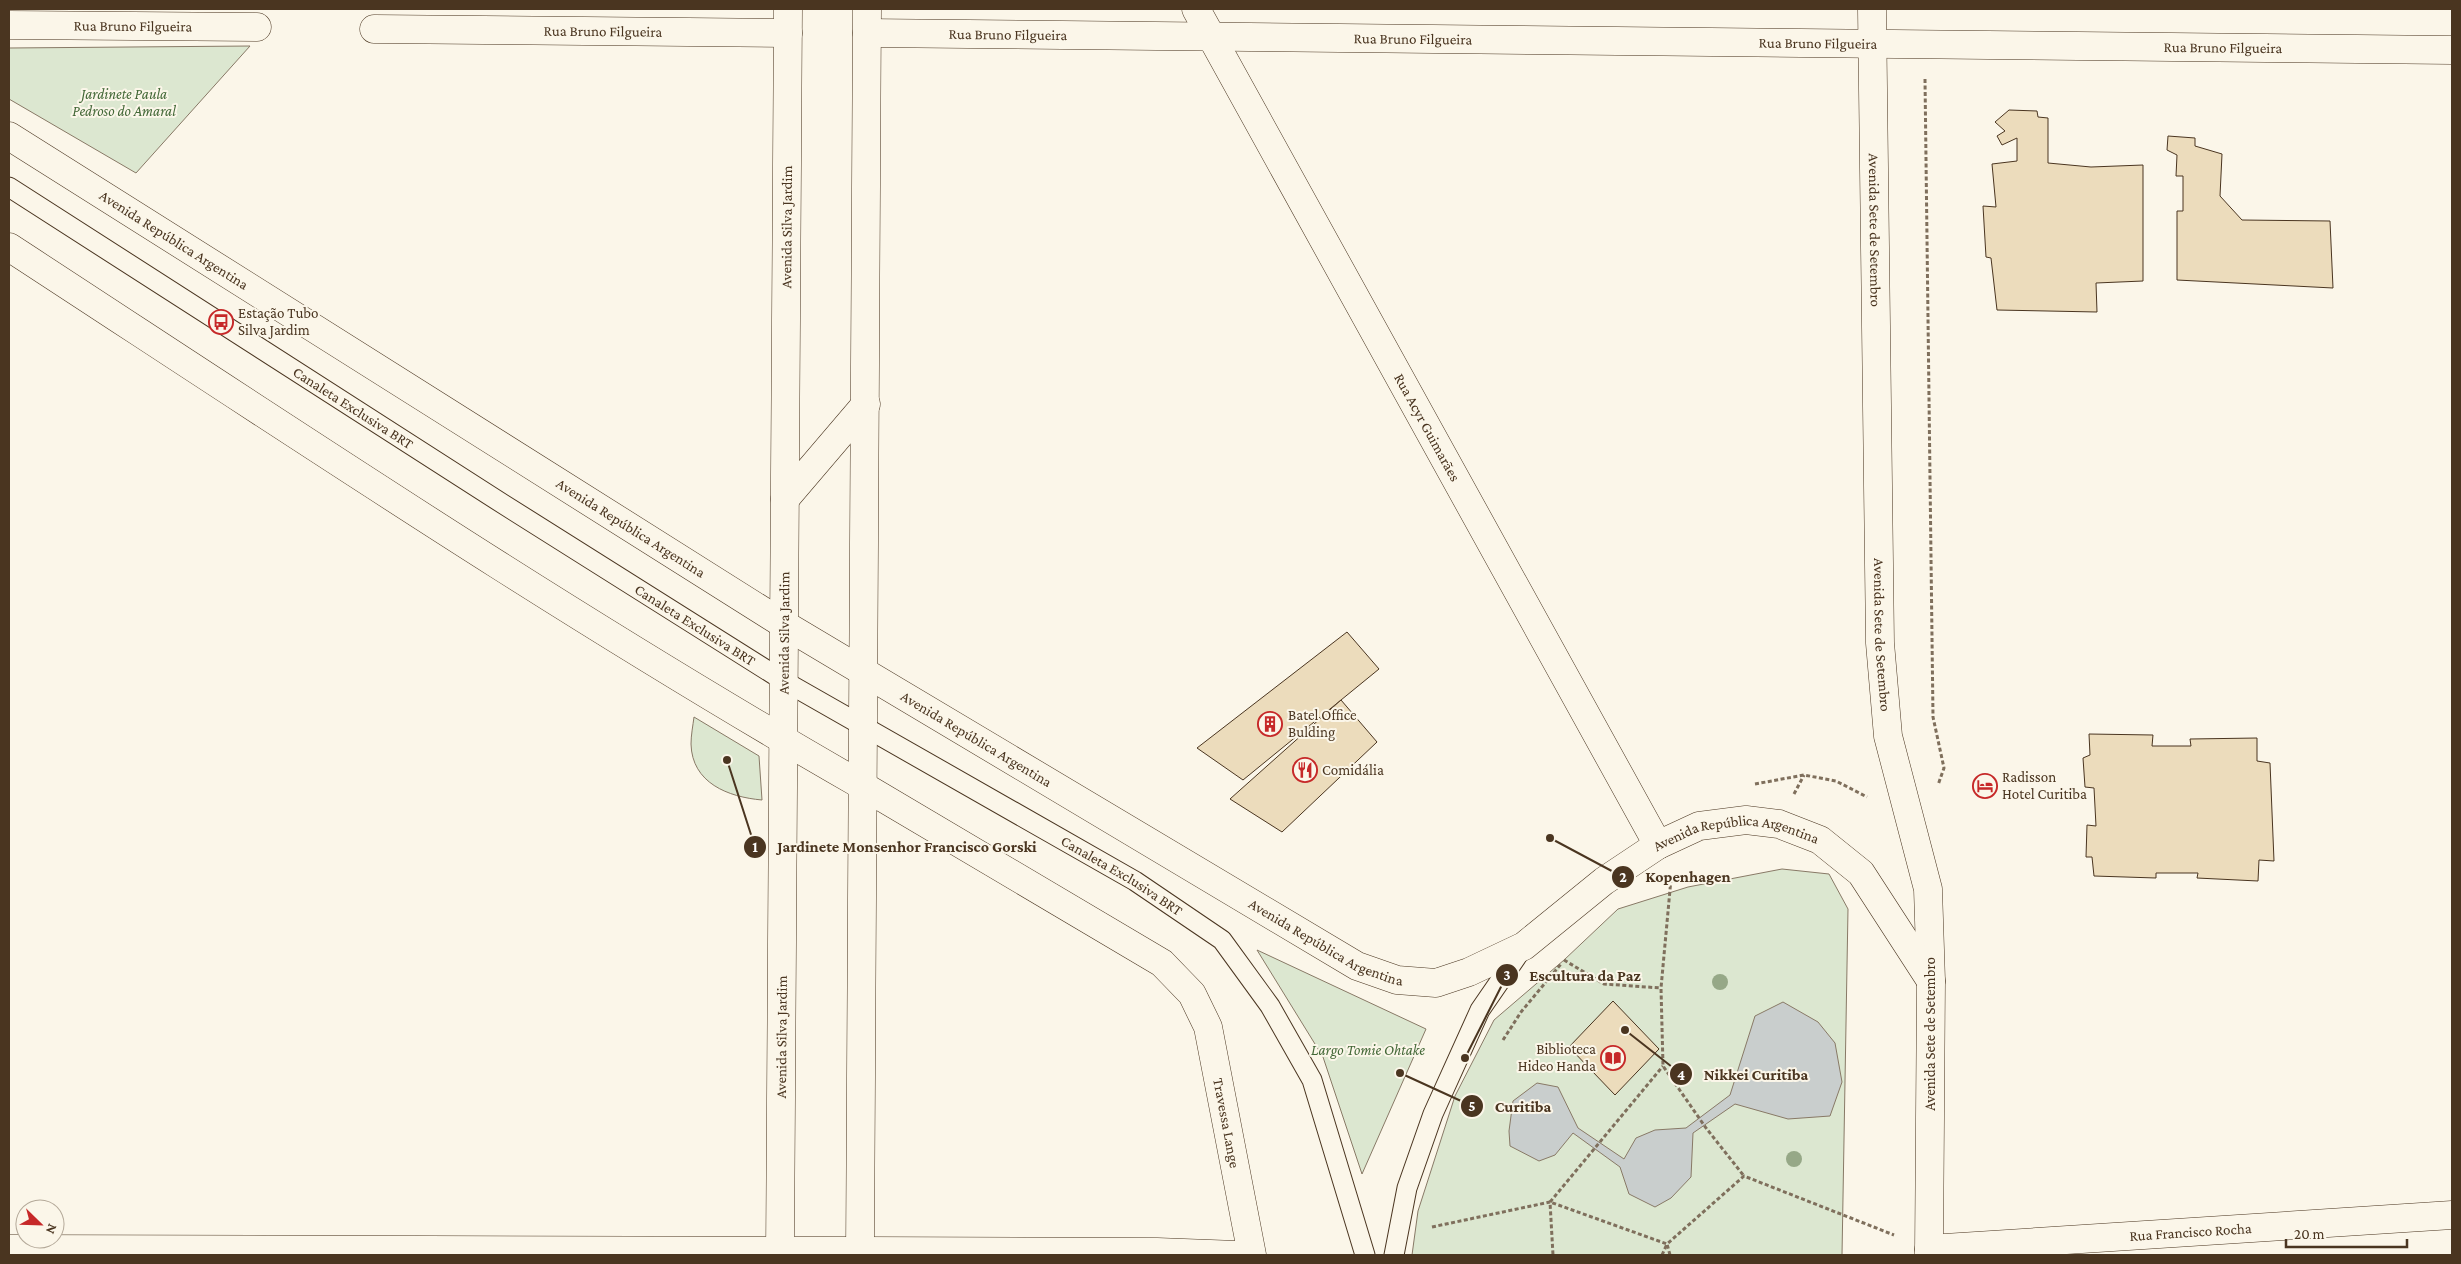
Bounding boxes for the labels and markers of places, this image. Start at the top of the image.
place label: Estação Tubo Silva Jardim [238,305,318,339]
bus stop icon: Estação Tubo Silva Jardim [208,309,234,335]
place label: Batel Office Bulding [1288,707,1357,741]
building icon: Batel Office Bulding [1257,711,1283,737]
restaurant icon: Comidália [1292,757,1318,783]
place label: Comidália [1322,762,1384,778]
place label: Radisson Hotel Curitiba [2002,769,2087,802]
hotel icon: Radisson Hotel Curitiba [1972,773,1998,799]
callout: Jardinete Monsenhor Francisco Gorski [743,831,1047,862]
callout: Kopenhagen [1610,861,1740,892]
callout: Escultura da Paz [1494,959,1651,990]
place label: Biblioteca Hideo Handa [1518,1041,1596,1074]
library icon: Biblioteca Hideo Handa [1600,1045,1626,1071]
callout: Nikkei Curitiba [1669,1059,1818,1090]
callout: Curitiba [1460,1090,1561,1121]

